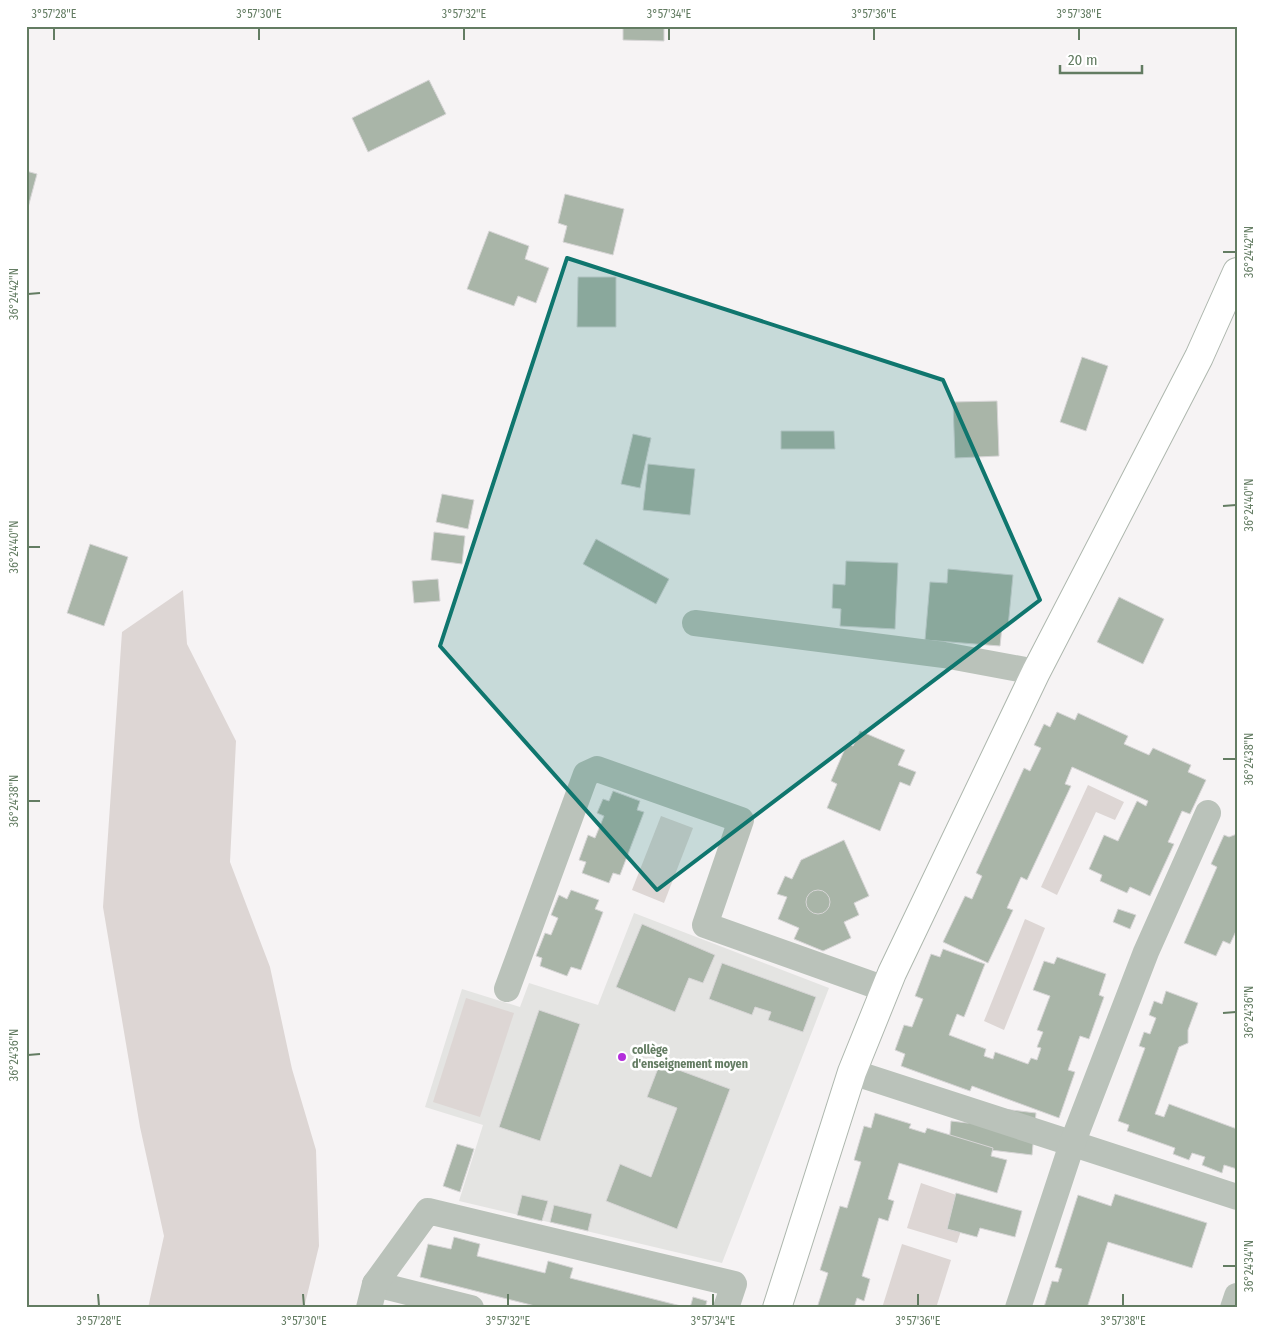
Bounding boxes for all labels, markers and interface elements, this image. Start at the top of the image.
text: 3°57'28"E [32,7,77,21]
text: 3°57'30"E [236,7,282,21]
text: 3°57'32"E [442,7,487,21]
text: 3°57'34"E [647,7,692,21]
text: 3°57'36"E [852,7,897,21]
text: 3°57'38"E [1056,7,1102,21]
scale bar [1060,42,1143,74]
text: 20 m [1068,51,1098,69]
text: 36°24'42"N [1242,226,1256,278]
text: 36°24'42"N [7,268,21,320]
text: 36°24'40"N [1242,479,1256,531]
text: 36°24'40"N [7,521,21,573]
text: 36°24'38"N [1242,733,1256,785]
text: 36°24'38"N [7,775,21,827]
text: 36°24'36"N [1242,986,1256,1038]
text: 36°24'36"N [7,1029,21,1081]
place label: collège d'enseignement moyen [632,1043,748,1071]
marker: collège d'enseignement moyen [616,1051,628,1063]
text: 36°24'34"N [1242,1240,1256,1292]
text: 3°57'28"E [77,1314,122,1328]
text: 3°57'30"E [281,1314,327,1328]
text: 3°57'32"E [486,1314,531,1328]
text: 3°57'34"E [691,1314,736,1328]
text: 3°57'36"E [896,1314,941,1328]
text: 3°57'38"E [1100,1314,1146,1328]

